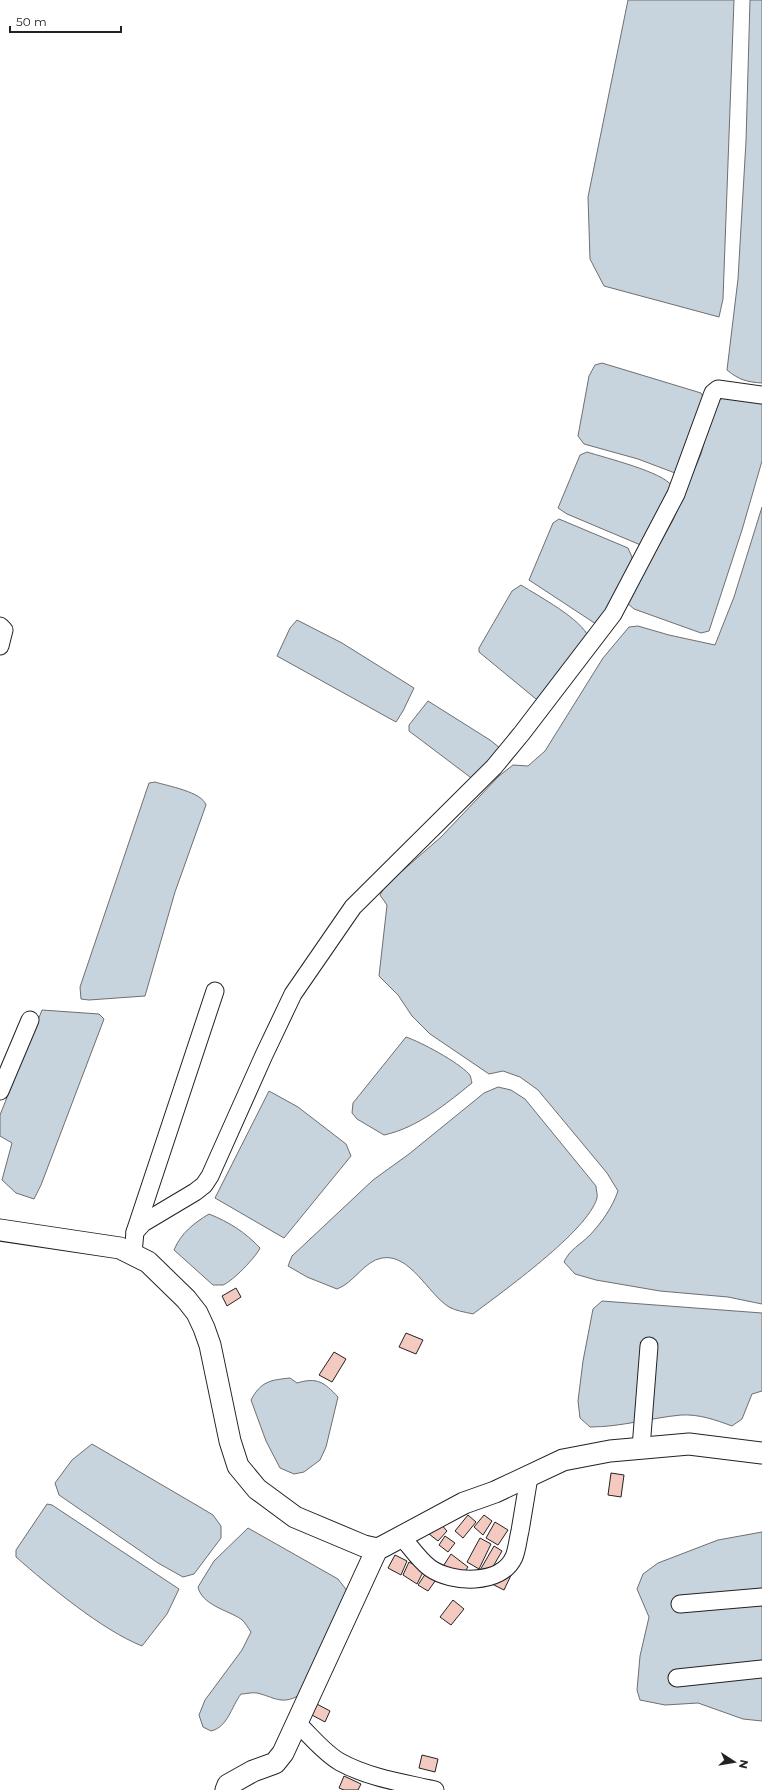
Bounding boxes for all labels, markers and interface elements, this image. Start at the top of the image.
scale bar [10,8,121,34]
text: 50 m [16,14,47,29]
north arrow [714,1742,754,1782]
text: N [736,1758,752,1770]

